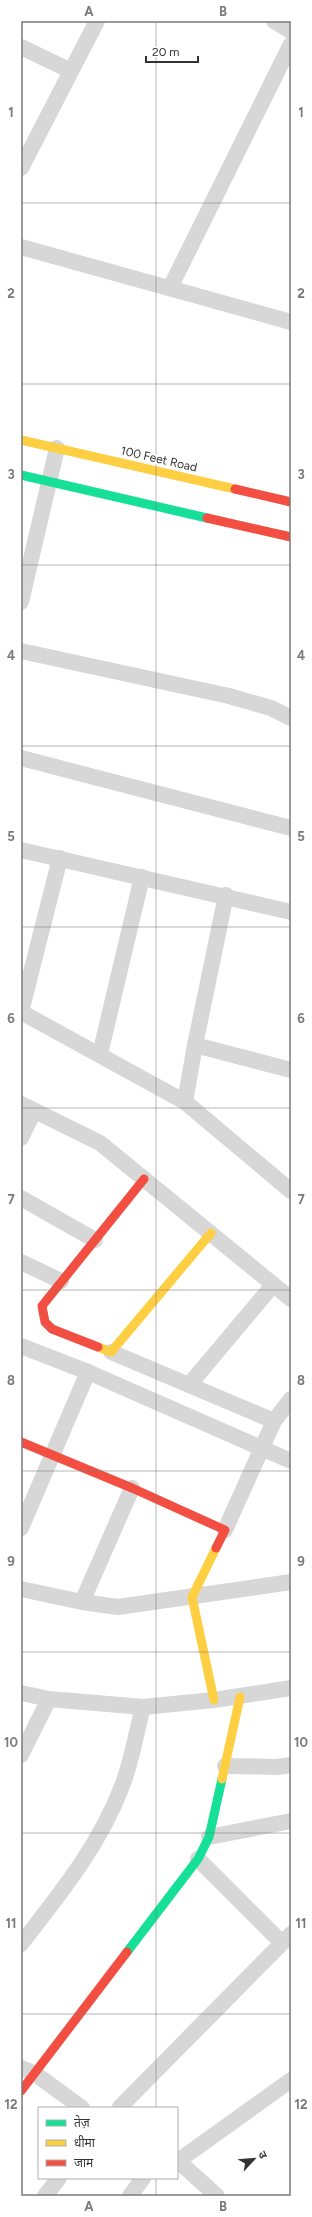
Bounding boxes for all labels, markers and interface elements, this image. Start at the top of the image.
text: A [84,4,94,19]
text: B [219,4,227,19]
scale bar [146,38,198,64]
text: 20 m [152,45,180,59]
text: 1 [8,105,14,120]
text: 1 [298,105,304,120]
text: 2 [7,286,15,301]
text: 2 [297,286,305,301]
street label: 100 Feet Road [119,443,199,475]
text: 3 [7,467,15,482]
text: 3 [297,467,305,482]
text: 4 [7,648,15,663]
text: 4 [297,648,305,663]
text: 5 [7,829,15,844]
text: 5 [297,829,305,844]
text: 6 [7,1011,15,1026]
text: 6 [297,1011,305,1026]
text: 7 [7,1192,15,1207]
text: 7 [297,1192,305,1207]
text: 8 [7,1373,15,1388]
text: 8 [297,1373,305,1388]
text: 9 [7,1554,15,1569]
text: 9 [297,1554,305,1569]
text: 10 [4,1735,18,1750]
text: 10 [294,1735,308,1750]
text: 11 [6,1916,16,1931]
text: 11 [296,1916,306,1931]
text: 12 [4,2097,18,2112]
text: 12 [294,2097,308,2112]
legend [38,2107,178,2179]
text: तेज़ [74,2115,91,2130]
text: धीमा [74,2135,96,2150]
north arrow [234,2139,274,2179]
text: उ [255,2149,270,2161]
text: जाम [74,2156,94,2170]
text: A [84,2199,94,2214]
text: B [219,2199,227,2214]

